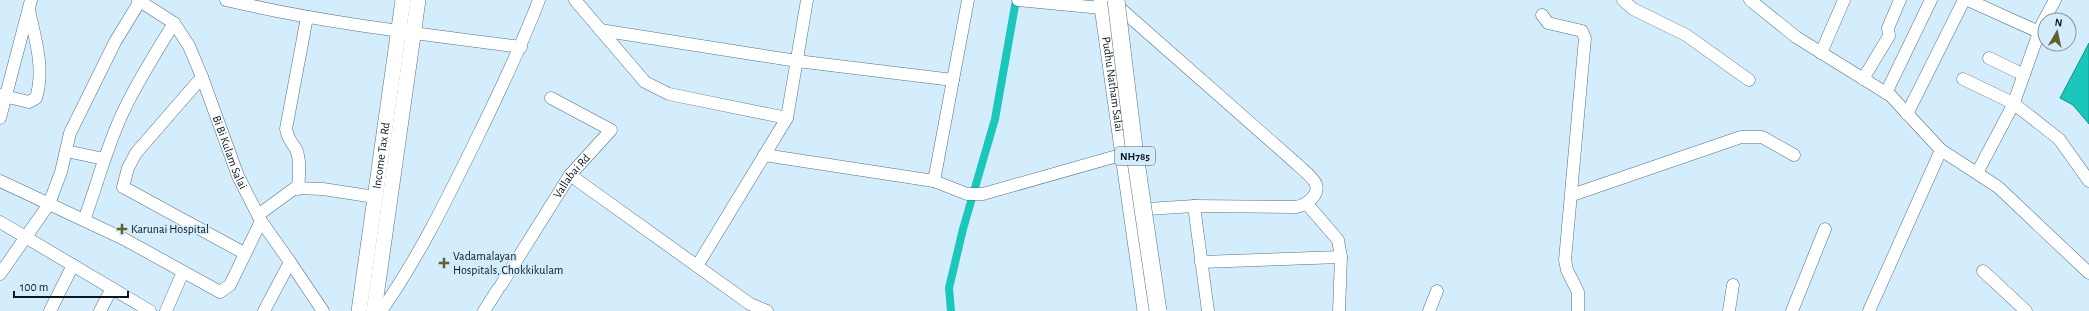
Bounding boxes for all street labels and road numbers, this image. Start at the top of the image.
street label: Pudhu Natham Salai [1100,36,1126,132]
street label: Bi Bi Kulam Salai [211,114,250,191]
street label: Income Tax Rd [370,121,392,190]
road number: NH785 [1115,147,1155,165]
street label: Vallabai Rd [551,152,592,200]

